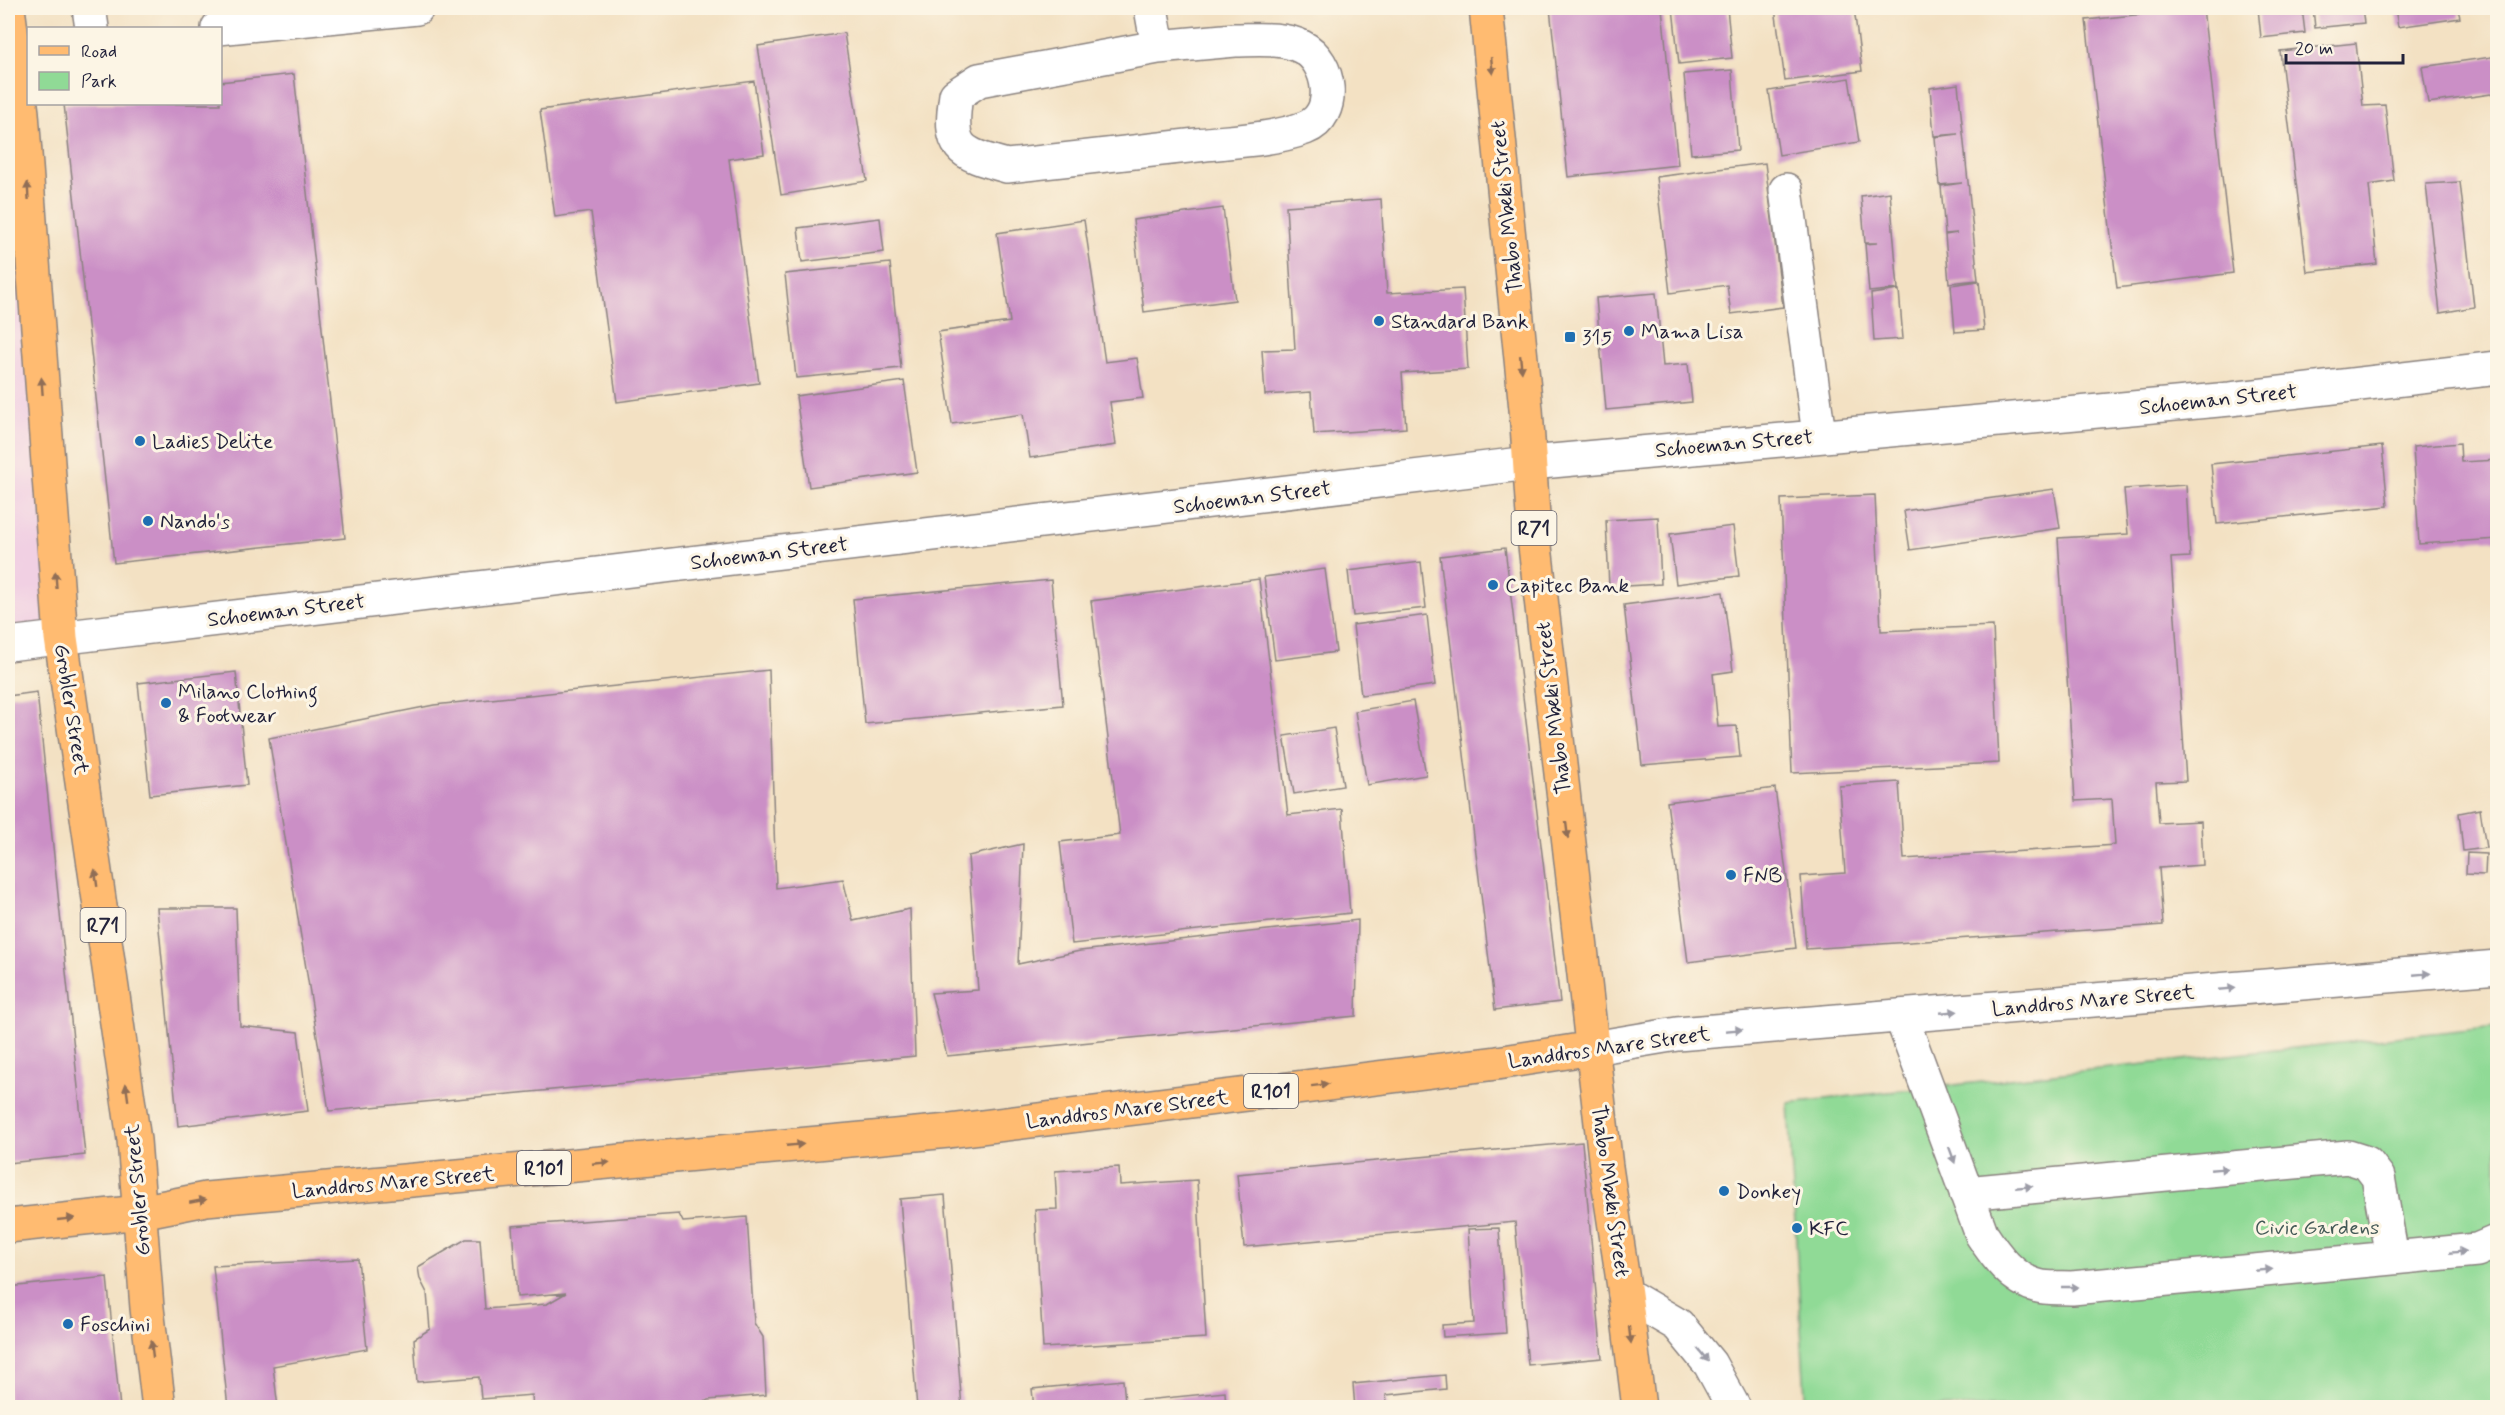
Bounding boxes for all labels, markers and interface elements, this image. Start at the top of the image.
legend [27,27,222,105]
scale bar [2286,27,2403,65]
text: 20 m [2295,37,2333,61]
text: Road [81,40,117,64]
one-way arrow [1487,56,1497,75]
text: Park [81,70,117,94]
street label: Thabo Mbeki Street [1484,119,1530,295]
one-way arrow [23,182,32,201]
place label: Standard Bank [1391,308,1528,336]
marker: Standard Bank [1372,314,1386,328]
place label: Mama Lisa [1641,318,1744,346]
place label: 315 [1582,324,1612,352]
marker: Mama Lisa [1622,324,1636,338]
marker: 315 [1563,330,1577,344]
one-way arrow [1517,355,1526,374]
one-way arrow [37,376,47,395]
street label: Schoeman Street [2138,378,2298,422]
street label: Schoeman Street [1654,423,1814,465]
place label: Ladies Delite [152,428,273,456]
marker: Ladies Delite [133,434,147,448]
street label: Schoeman Street [1172,474,1333,522]
place label: Nando's [160,508,230,536]
road number: R71 [1512,511,1556,545]
marker: Nando's [141,514,155,528]
street label: Schoeman Street [689,530,850,578]
one-way arrow [51,571,61,590]
place label: Capitec Bank [1505,572,1629,600]
marker: Capitec Bank [1486,578,1500,592]
street label: Schoeman Street [206,587,367,635]
street label: Thabo Mbeki Street [1530,620,1578,796]
street label: Grobler Street [47,642,95,777]
place label: Milano Clothing & Footwear [178,678,318,730]
marker: Milano Clothing & Footwear [159,696,173,710]
one-way arrow [1562,820,1572,839]
place label: FNB [1743,862,1783,890]
one-way arrow [92,868,101,887]
marker: FNB [1724,868,1738,882]
road number: R71 [80,908,126,942]
one-way arrow [2412,969,2431,978]
street label: Landdros Mare Street [1991,978,2196,1024]
one-way arrow [2218,984,2237,994]
one-way arrow [1940,1007,1959,1017]
street label: Landdros Mare Street [1507,1020,1712,1076]
one-way arrow [1725,1025,1744,1034]
road number: R101 [1244,1074,1298,1108]
one-way arrow [1310,1080,1329,1090]
one-way arrow [122,1082,131,1101]
street label: Landdros Mare Street [1025,1084,1230,1136]
street label: Thabo Mbeki Street [1584,1103,1636,1279]
street label: Grobler Street [118,1122,158,1257]
one-way arrow [786,1140,805,1150]
one-way arrow [1948,1146,1958,1164]
road number: R101 [517,1151,571,1185]
one-way arrow [591,1158,610,1168]
street label: Landdros Mare Street [291,1160,496,1206]
one-way arrow [2209,1164,2228,1174]
place label: Donkey [1736,1178,1801,1206]
one-way arrow [2015,1182,2034,1192]
marker: Donkey [1717,1184,1731,1198]
one-way arrow [188,1196,207,1205]
park label: Civic Gardens [2255,1214,2379,1242]
one-way arrow [56,1215,75,1224]
place label: KFC [1809,1215,1849,1243]
marker: KFC [1790,1221,1804,1235]
one-way arrow [2449,1247,2468,1257]
one-way arrow [2255,1265,2274,1275]
one-way arrow [2060,1282,2079,1292]
place label: Foschini [80,1311,150,1339]
marker: Foschini [61,1317,75,1331]
one-way arrow [1625,1326,1635,1345]
one-way arrow [147,1340,157,1359]
one-way arrow [1696,1348,1709,1363]

